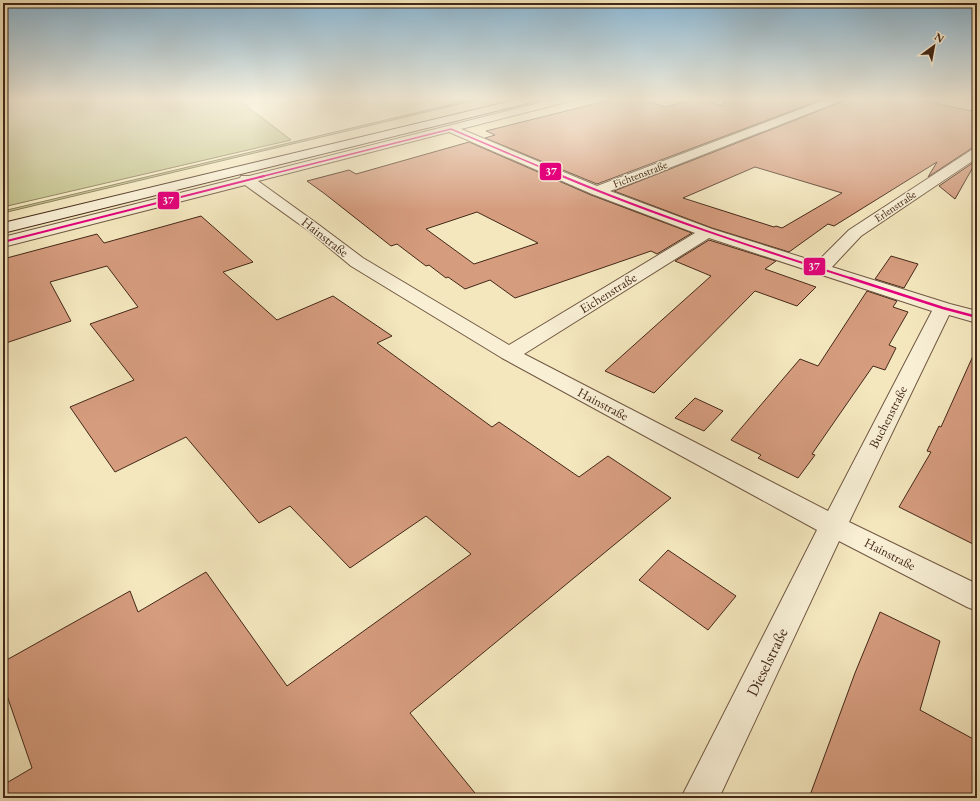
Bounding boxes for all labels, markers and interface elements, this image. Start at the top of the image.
north arrow [914,26,954,66]
text: N [932,29,947,46]
street label: Fichtenstraße [611,157,670,191]
line badge: 37 [539,162,562,181]
text: 37 [545,164,557,178]
street label: Erlenstraße [871,187,919,225]
line badge: 37 [157,191,180,210]
text: 37 [162,193,174,207]
street label: Hainstraße [298,213,352,261]
line badge: 37 [803,257,826,276]
text: 37 [808,259,820,273]
street label: Eichenstraße [576,269,640,317]
street label: Buchenstraße [865,383,911,451]
street label: Hainstraße [575,384,631,424]
street label: Hainstraße [862,534,918,574]
street label: Dieselstraße [741,624,793,700]

